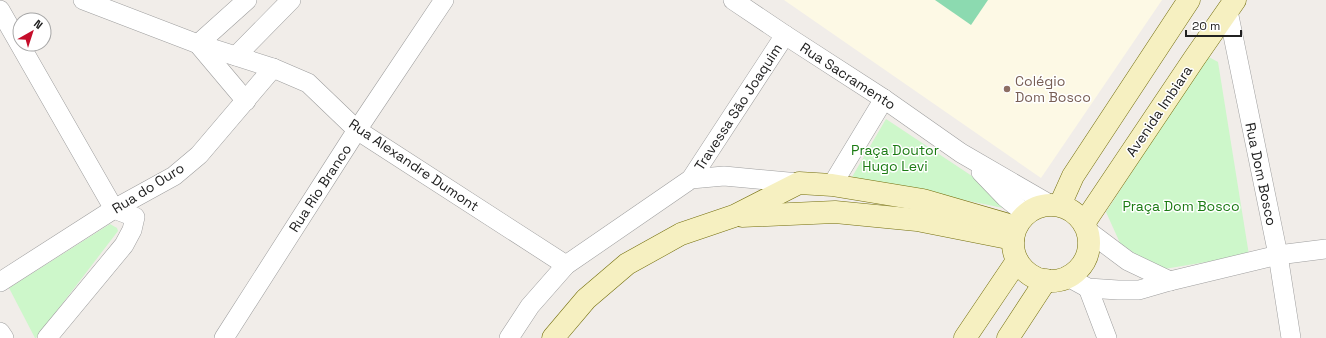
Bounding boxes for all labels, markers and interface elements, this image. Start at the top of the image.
north arrow [12,12,52,52]
scale bar [1186,12,1241,38]
text: N [31,16,46,32]
text: 20 m [1192,18,1220,34]
street label: Rua Sacramento [797,38,899,114]
street label: Travessa São Joaquim [690,40,786,174]
street label: Avenida Imbiara [1122,62,1196,160]
place label: Colégio Dom Bosco [1015,72,1091,106]
marker: Colégio Dom Bosco [1002,84,1012,94]
street label: Rua Alexandre Dumont [346,115,482,215]
street label: Rua Dom Bosco [1241,121,1281,227]
street label: Rua Rio Branco [285,141,355,235]
park label: Praça Doutor Hugo Levi [851,141,939,175]
street label: Rua do Ouro [108,159,188,217]
park label: Praça Dom Bosco [1122,197,1240,215]

